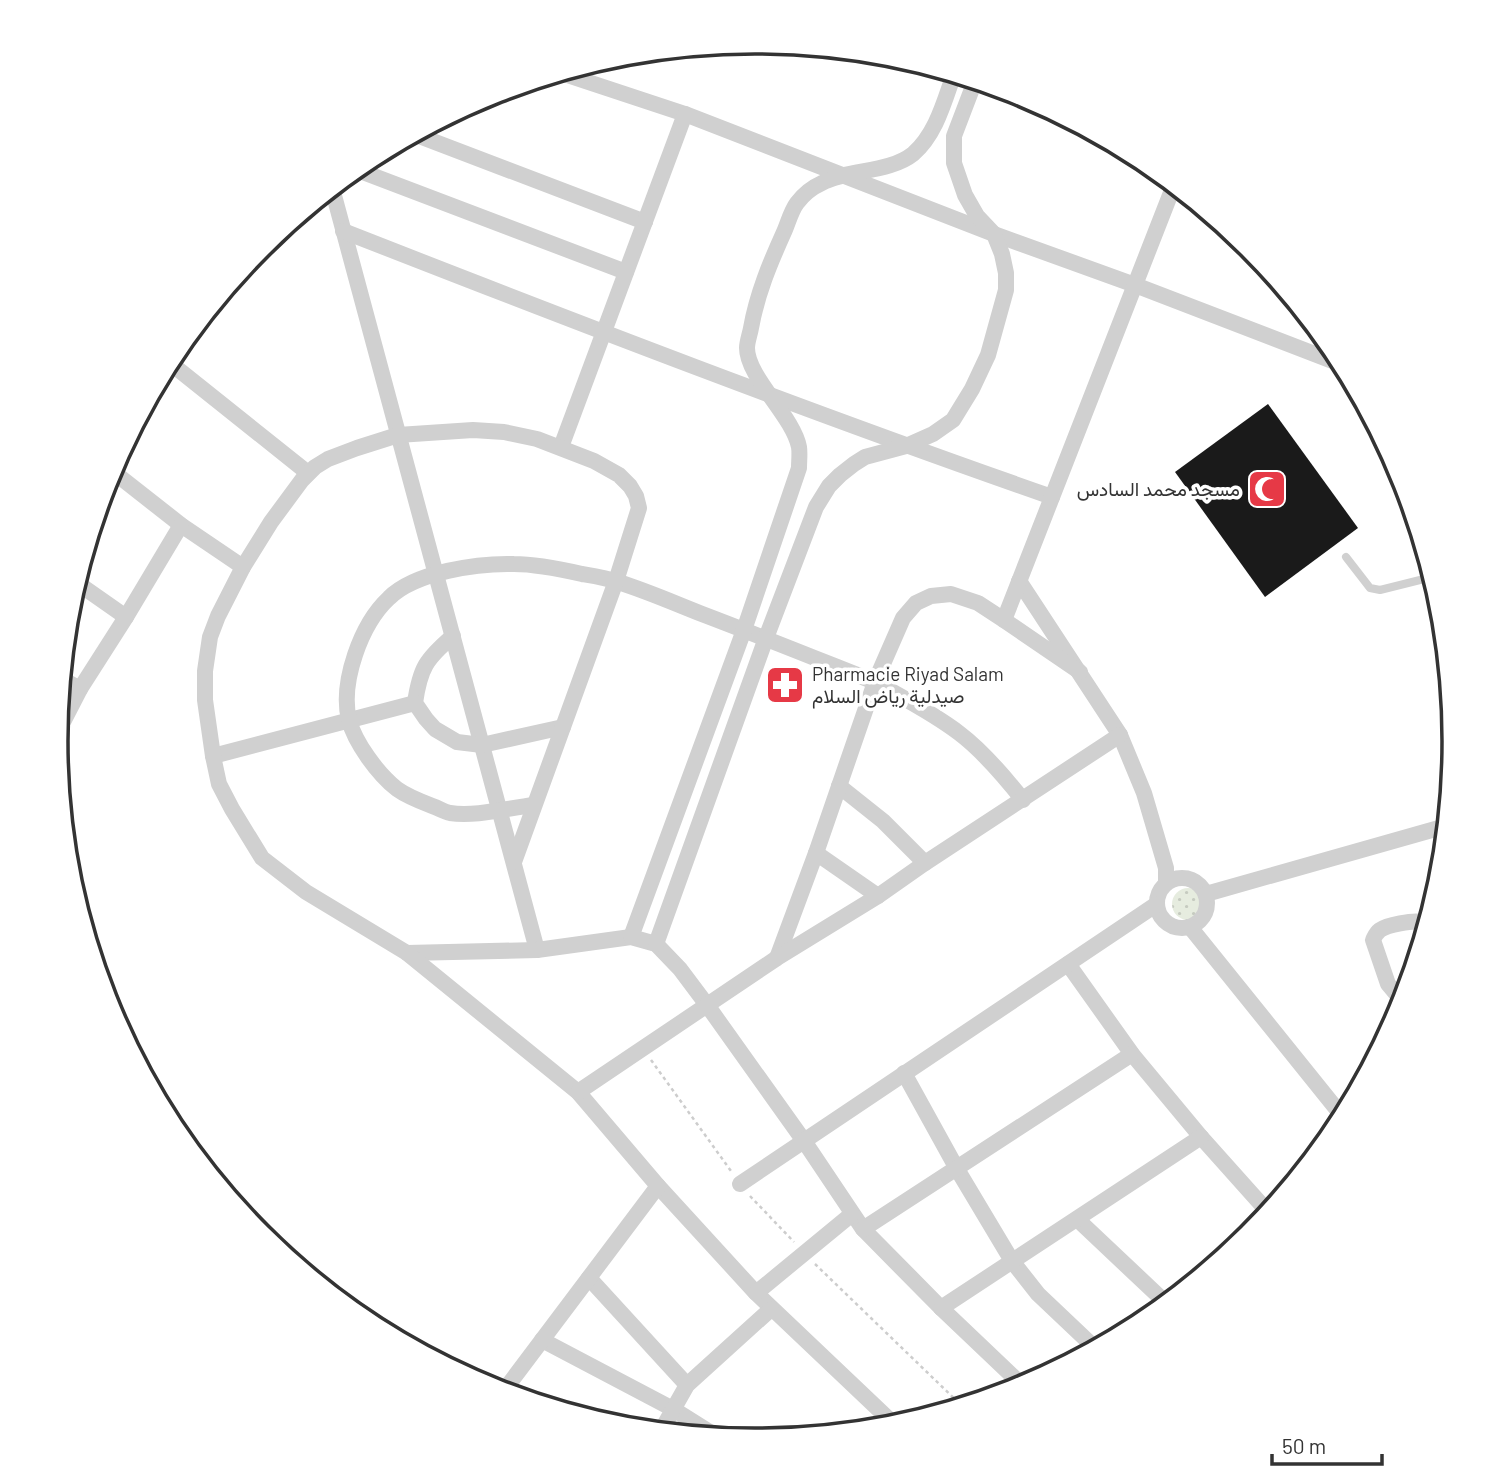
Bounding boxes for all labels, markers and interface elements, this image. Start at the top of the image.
mosque icon: مسجد محمد السادس [1246,468,1288,510]
place label: مسجد محمد السادس [1077,477,1240,501]
place label: Pharmacie Riyad Salam صيدلية رياض السلام [812,662,1004,709]
pharmacy icon: Pharmacie Riyad Salam صيدلية رياض السلام [764,664,806,706]
scale bar [1272,1422,1382,1466]
text: 50 m [1282,1433,1326,1458]

